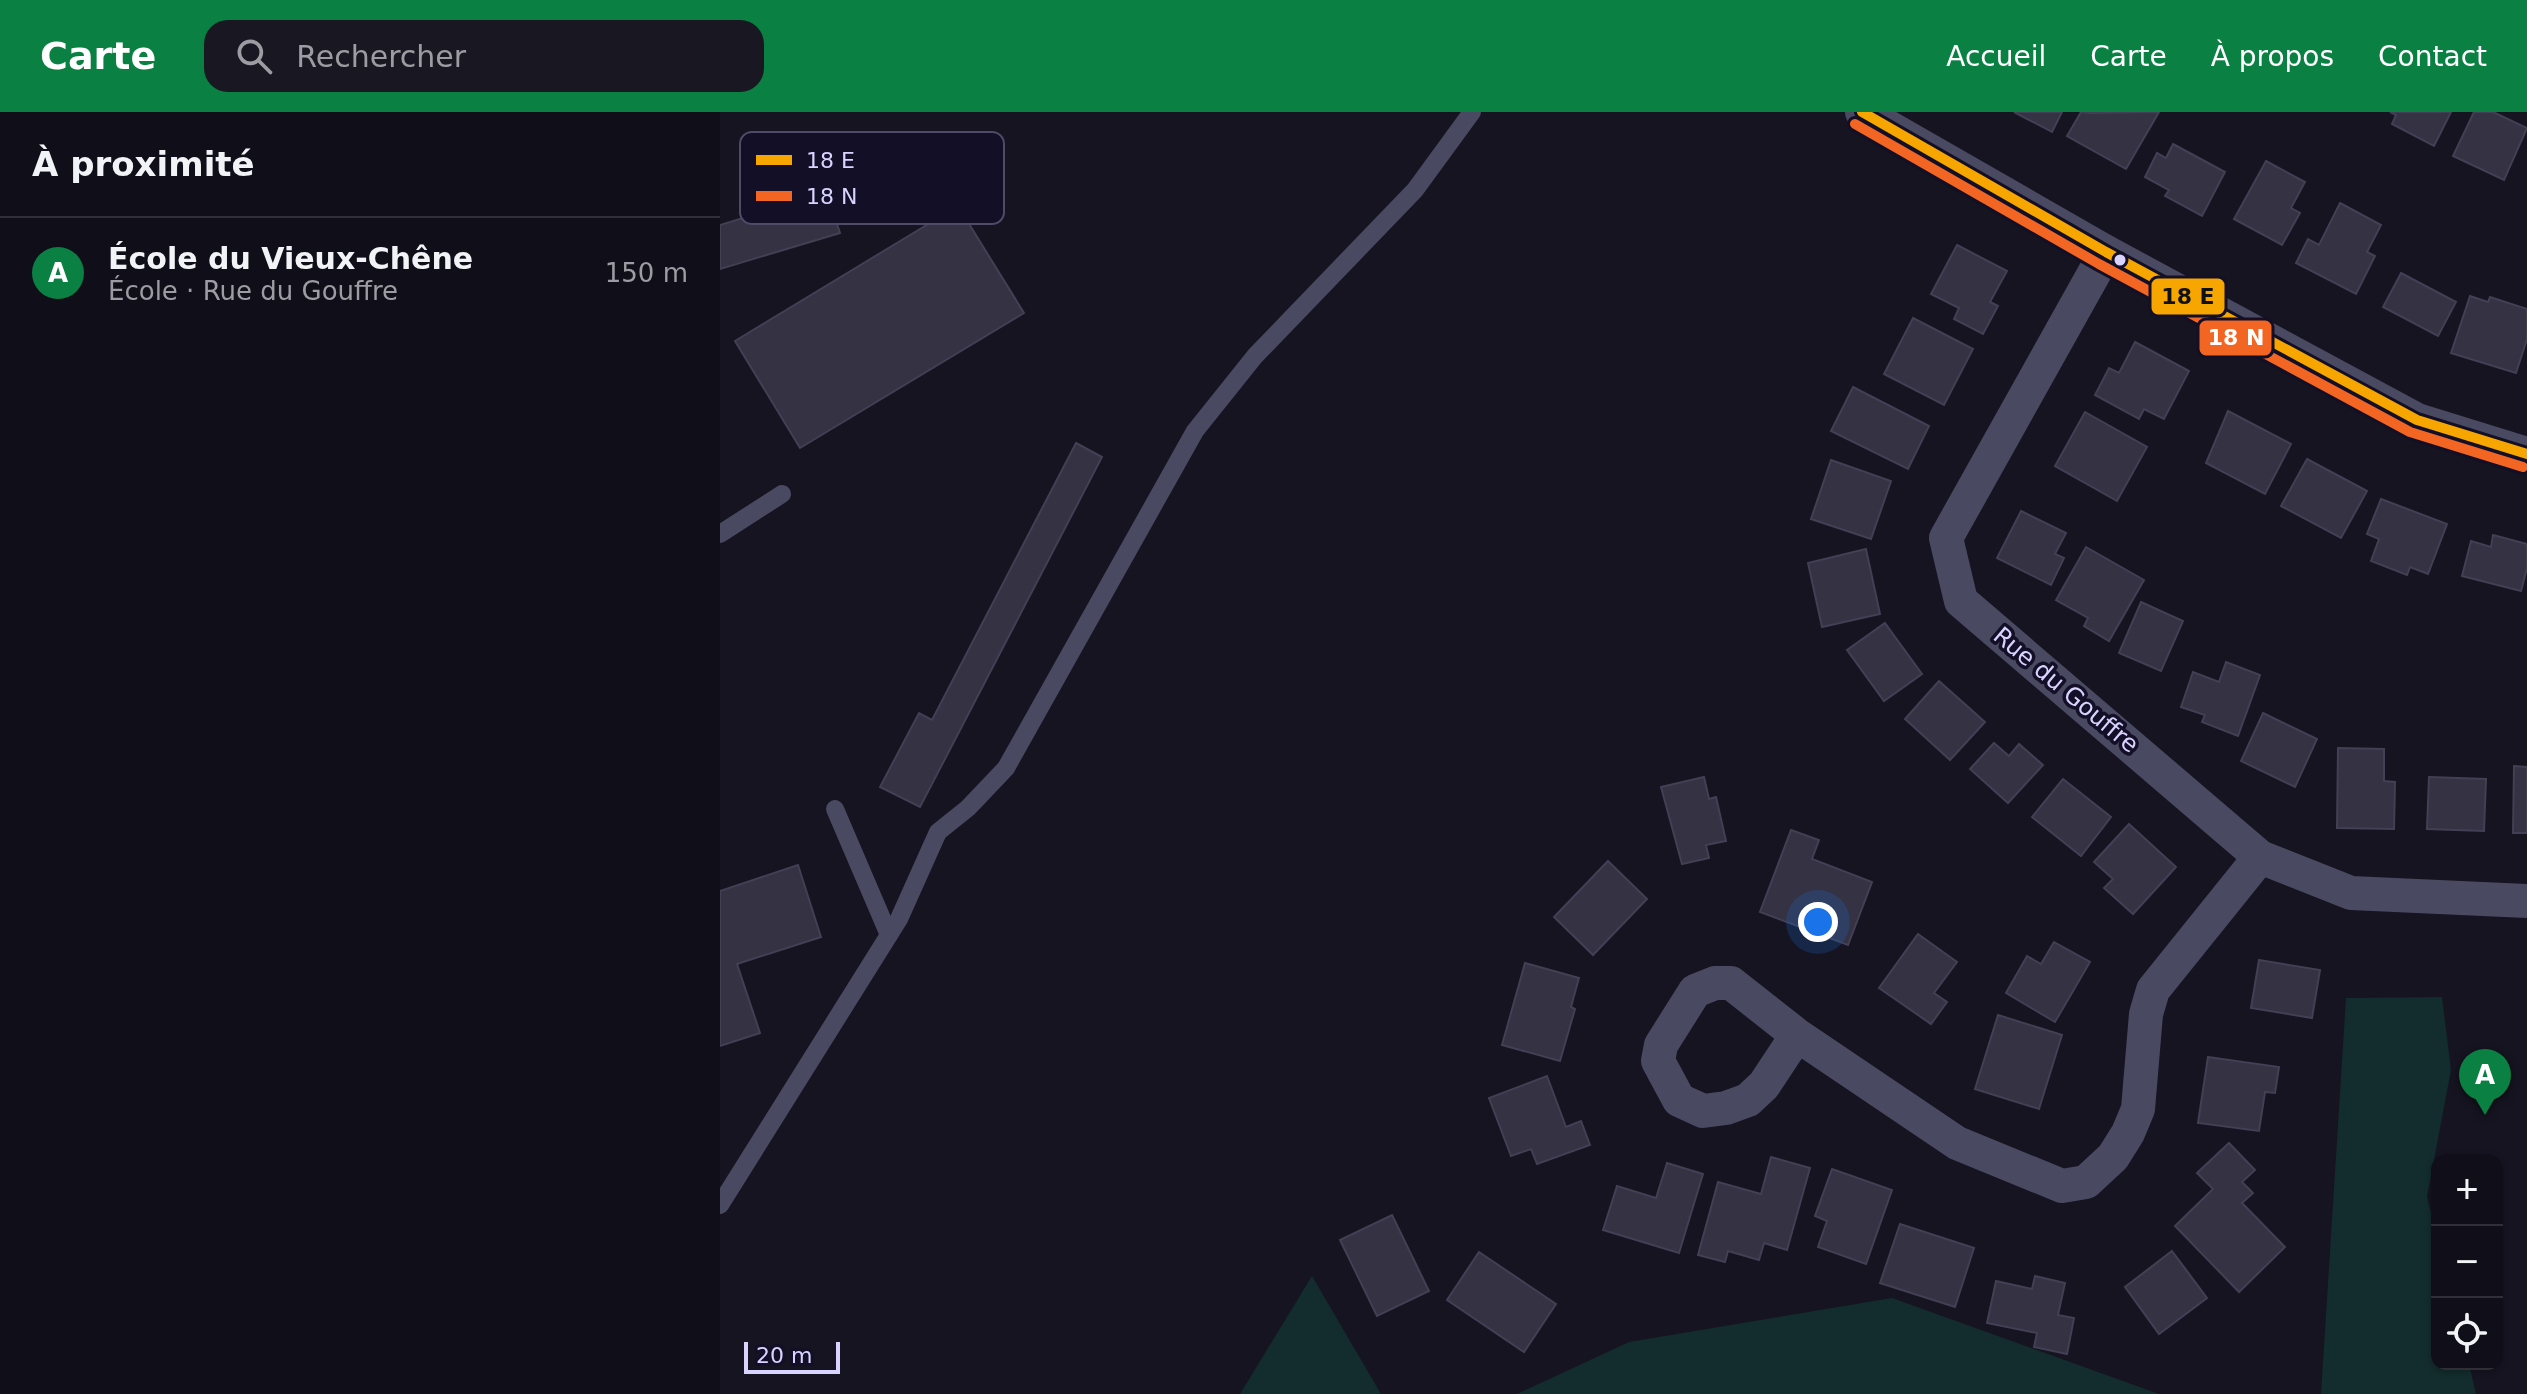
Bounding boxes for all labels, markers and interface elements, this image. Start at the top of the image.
search box [204,20,764,92]
text: Carte [40,34,156,78]
icon: search [232,34,276,78]
text: Rechercher [296,39,466,74]
text: Accueil [1946,40,2046,73]
text: Carte [2090,40,2167,73]
text: À propos [2211,40,2334,73]
text: Contact [2378,40,2487,73]
legend [740,132,1004,224]
text: À proximité [32,144,255,184]
text: 18 E [806,148,855,173]
text: 18 N [806,184,857,209]
text: École du Vieux-Chêne [108,241,473,276]
unlabelled marker [2112,252,2128,268]
text: A [48,258,68,288]
text: 150 m [605,258,688,288]
text: École · Rue du Gouffre [108,276,398,306]
line badge: 18 E [2150,277,2226,316]
text: 18 E [2161,284,2215,309]
line badge: 18 N [2198,319,2273,357]
text: 18 N [2208,325,2264,350]
street label: Rue du Gouffre [1988,621,2144,759]
your location [1798,902,1838,942]
pin: A [2459,1049,2511,1115]
map controls [2431,1154,2503,1370]
button: + [2431,1154,2503,1226]
button: − [2431,1226,2503,1298]
button: locate [2431,1298,2503,1370]
scale bar [744,1338,840,1374]
text: 20 m [756,1343,812,1368]

